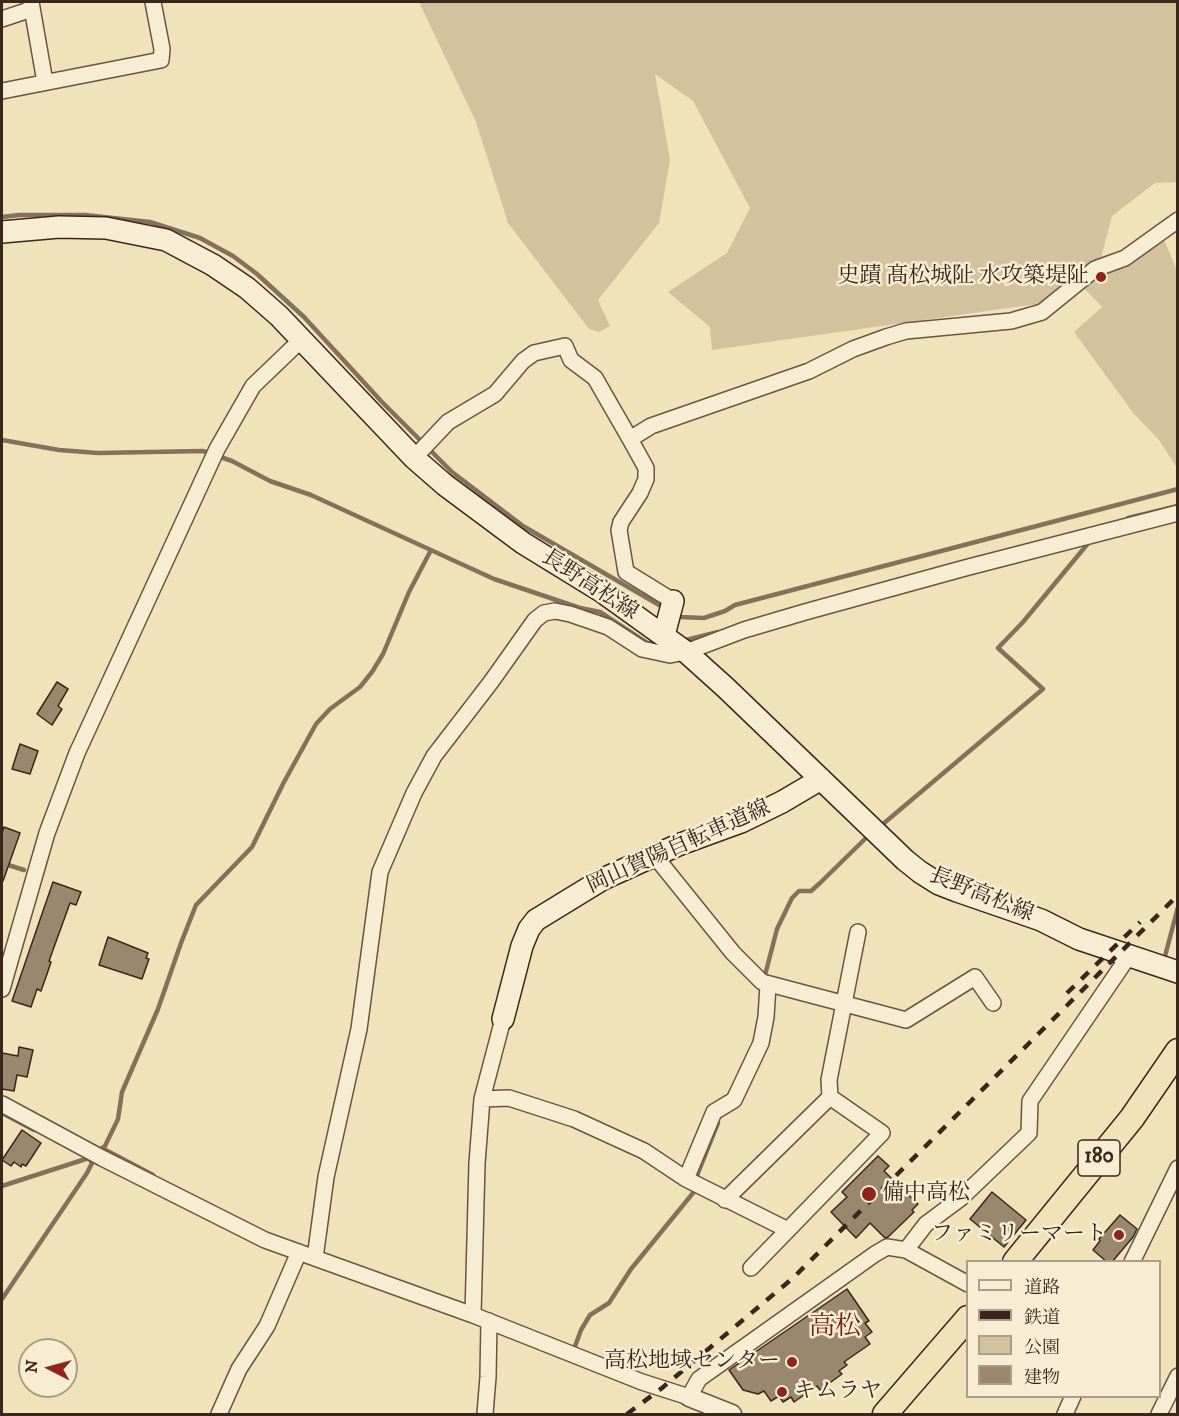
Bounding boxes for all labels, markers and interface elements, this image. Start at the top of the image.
place label: 史蹟 髙松城阯 水攻築堤阯 [838,264,1089,290]
marker: 史蹟 髙松城阯 水攻築堤阯 [1094,270,1108,284]
street label: 長野高松線 [536,545,642,627]
street label: 岡山賀陽自転車道線 [583,796,775,900]
street label: 長野高松線 [925,863,1037,929]
road number: 180 [1078,1140,1120,1176]
place label: 備中高松 [882,1181,970,1207]
marker: 備中高松 [860,1185,878,1203]
place label: ファミリーマート [931,1222,1107,1248]
marker: ファミリーマート [1112,1228,1126,1242]
legend [966,1260,1161,1398]
text: 道路 [1024,1277,1060,1299]
text: 鉄道 [1024,1307,1060,1329]
district label: 高松 [809,1313,861,1345]
text: 公園 [1024,1337,1060,1359]
north arrow [18,1338,78,1398]
place label: 高松地域センター [604,1349,780,1375]
marker: 高松地域センター [785,1355,799,1369]
text: N [21,1359,43,1374]
text: 建物 [1024,1367,1060,1389]
place label: キムラヤ [794,1379,882,1405]
marker: キムラヤ [775,1385,789,1399]

